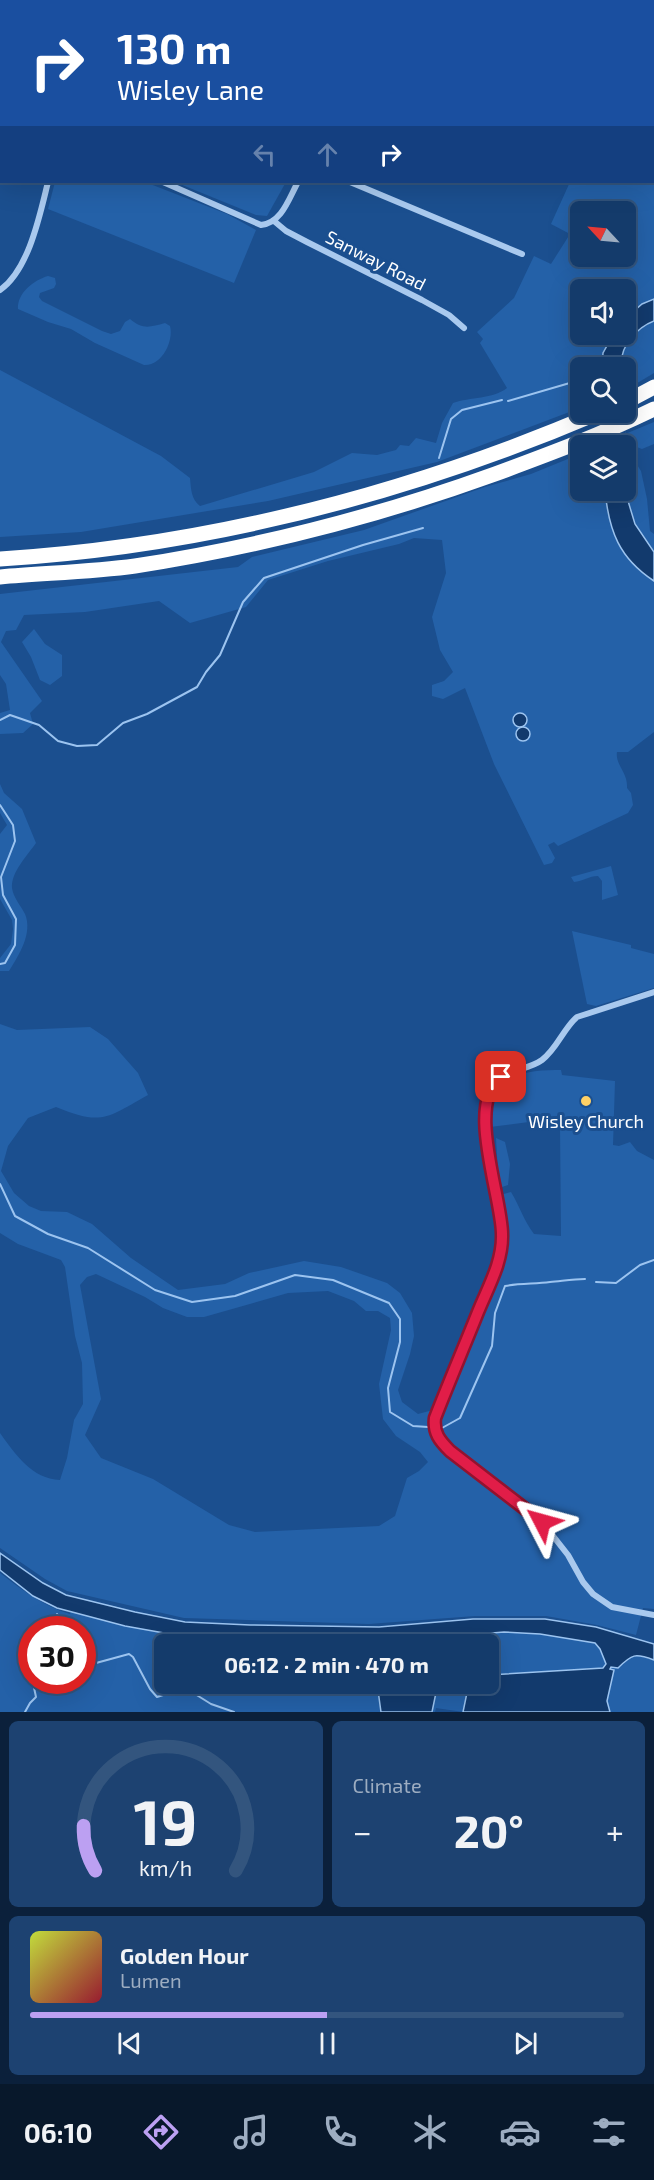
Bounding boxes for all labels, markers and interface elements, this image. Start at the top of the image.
text: 130 m [117,22,232,72]
icon: right [18,24,96,102]
text: Wisley Lane [117,73,264,105]
icon: left [248,138,281,171]
icon: ahead [311,138,344,171]
icon: right [374,138,407,171]
north arrow [570,201,636,267]
map controls [570,201,636,501]
street label: Sanway Road [322,225,430,295]
button: sound [570,279,636,345]
button: search [570,357,636,423]
button: layers [570,435,636,501]
pin [475,1051,526,1102]
icon: arrive [484,1060,517,1093]
marker: Wisley Church [579,1094,593,1108]
place label: Wisley Church [528,1110,644,1132]
position arrow [510,1490,574,1554]
speed limit sign: 30 [18,1616,96,1694]
text: 06:12 · 2 min · 470 m [224,1651,429,1677]
text: Climate [353,1773,422,1797]
text: 19 [134,1783,198,1858]
text: 20° [454,1803,524,1857]
text: − [353,1811,372,1851]
text: + [606,1811,624,1851]
text: km/h [139,1855,192,1880]
text: Golden Hour [120,1942,249,1968]
text: Lumen [120,1968,182,1992]
icon: previous [113,2027,146,2060]
icon: pause [311,2027,344,2060]
icon: next [509,2027,542,2060]
icon: directions [140,2111,182,2153]
icon: music [230,2111,272,2153]
icon: phone [319,2111,361,2153]
icon: climate [409,2111,451,2153]
icon: car [499,2111,541,2153]
icon: filters [588,2111,630,2153]
text: 06:10 [24,2116,92,2148]

